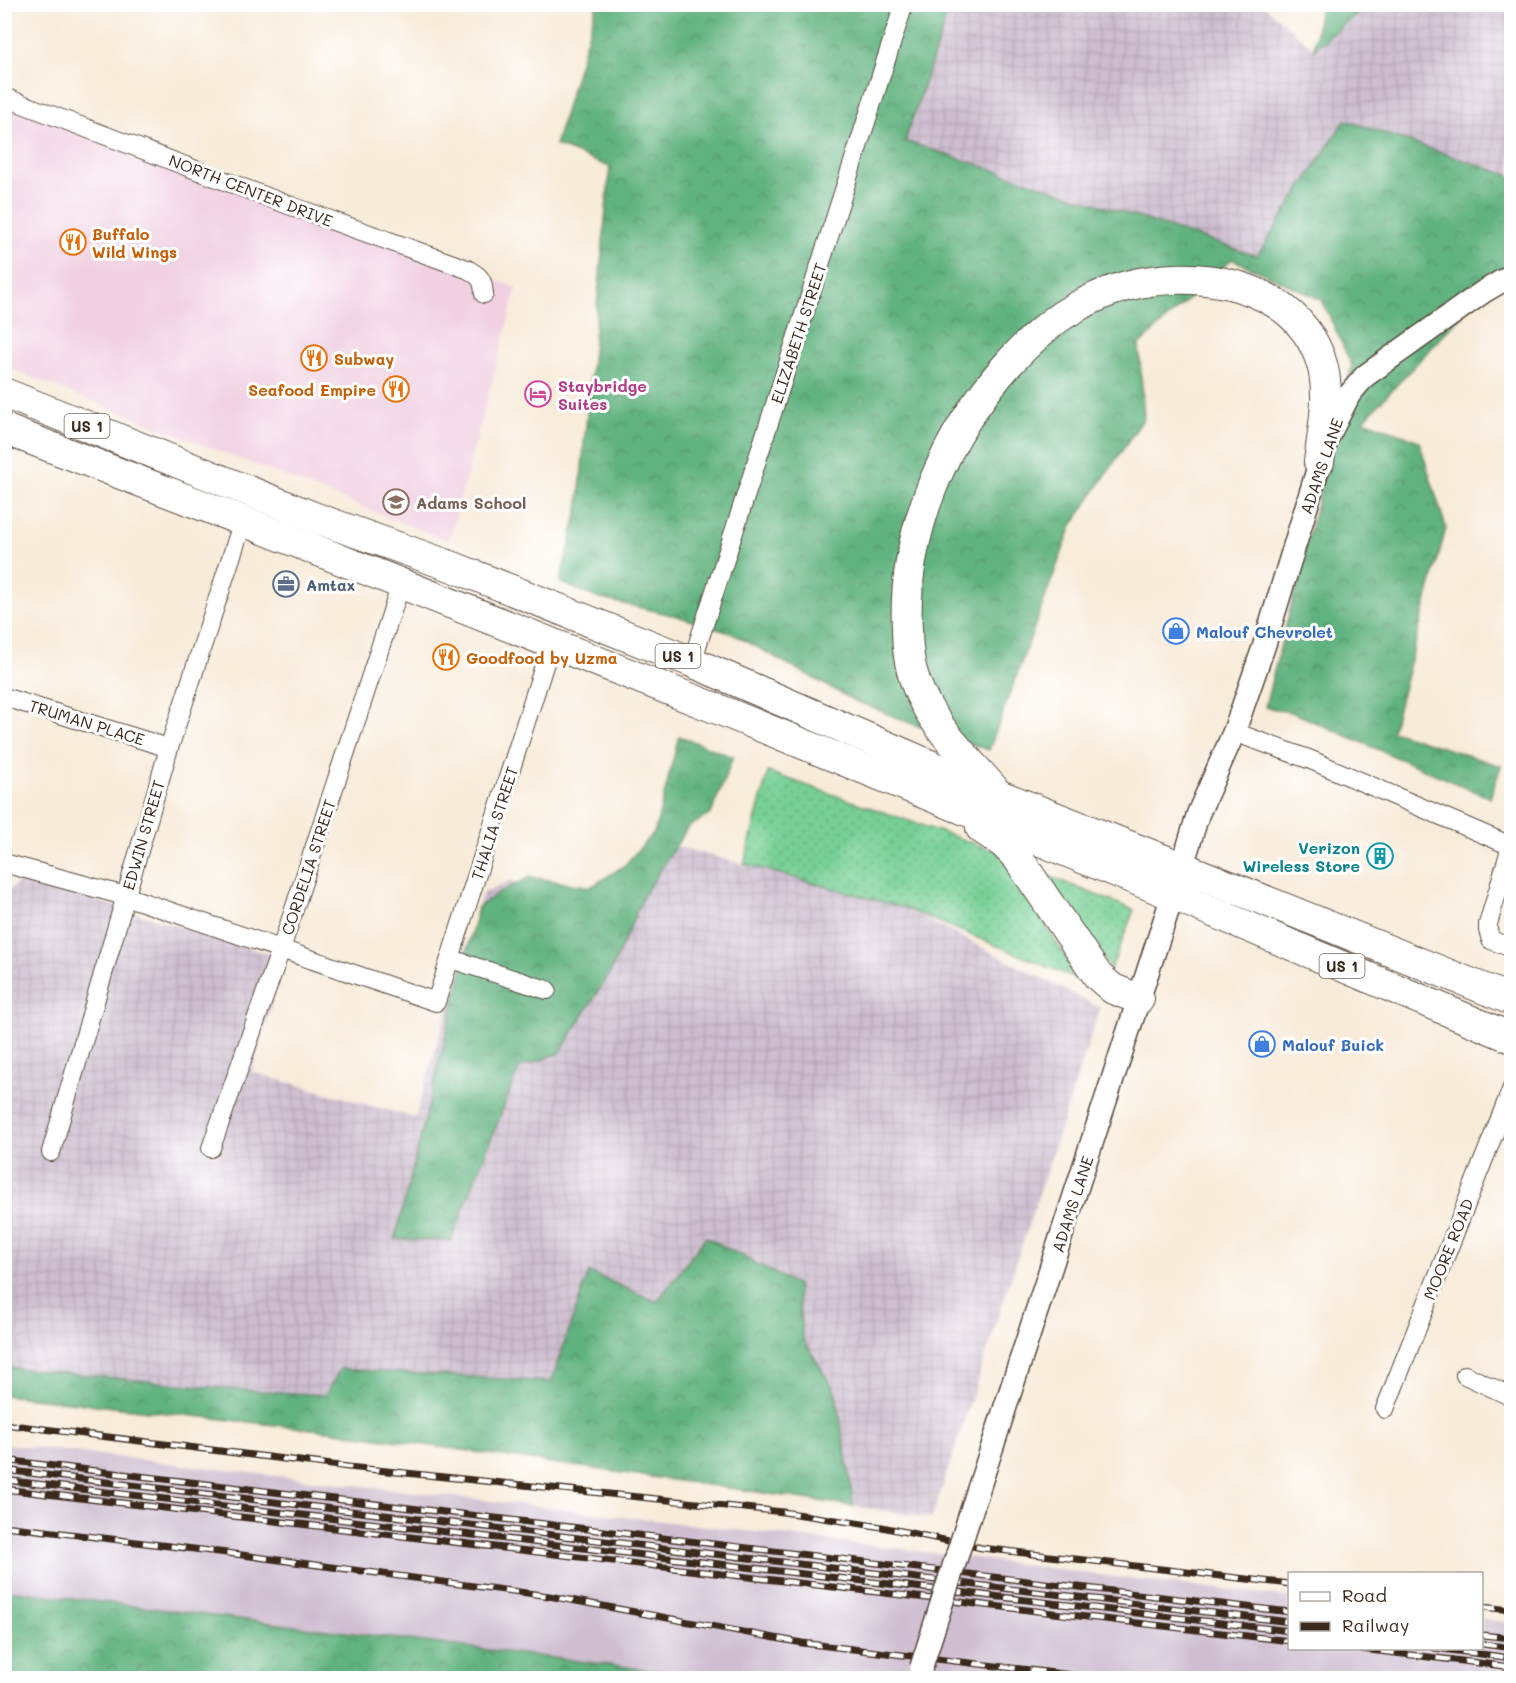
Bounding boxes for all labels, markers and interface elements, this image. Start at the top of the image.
street label: NORTH CENTER DRIVE [166,149,336,231]
place label: Buffalo Wild Wings [92,223,177,262]
restaurant icon: Buffalo Wild Wings [58,227,88,257]
street label: ELIZABETH STREET [765,260,831,406]
restaurant icon: Subway [299,343,329,373]
place label: Subway [334,348,395,369]
restaurant icon: Seafood Empire [381,374,411,404]
place label: Staybridge Suites [558,375,647,414]
place label: Seafood Empire [248,379,376,400]
hotel icon: Staybridge Suites [523,379,553,409]
road number: US 1 [64,414,110,438]
street label: ADAMS LANE [1295,415,1347,517]
school or university icon: Adams School [381,487,411,517]
place label: Adams School [416,492,526,513]
office icon: Amtax [271,569,301,599]
place label: Amtax [306,574,355,595]
shop icon: Malouf Chevrolet [1161,616,1191,646]
place label: Malouf Chevrolet [1196,621,1333,642]
restaurant icon: Goodfood by Uzma [431,642,461,672]
road number: US 1 [656,644,700,668]
place label: Goodfood by Uzma [466,647,618,668]
street label: TRUMAN PLACE [27,694,147,750]
street label: THALIA STREET [466,763,522,883]
street label: EDWIN STREET [117,777,169,892]
street label: CORDELIA STREET [276,796,340,938]
place label: Verizon Wireless Store [1243,837,1360,876]
building icon: Verizon Wireless Store [1365,841,1395,871]
road number: US 1 [1320,954,1364,978]
shop icon: Malouf Buick [1247,1029,1277,1059]
place label: Malouf Buick [1282,1034,1384,1055]
street label: ADAMS LANE [1046,1153,1098,1255]
street label: MOORE ROAD [1418,1195,1478,1303]
legend [1288,1572,1483,1650]
text: Road [1342,1583,1387,1607]
text: Railway [1342,1613,1409,1637]

